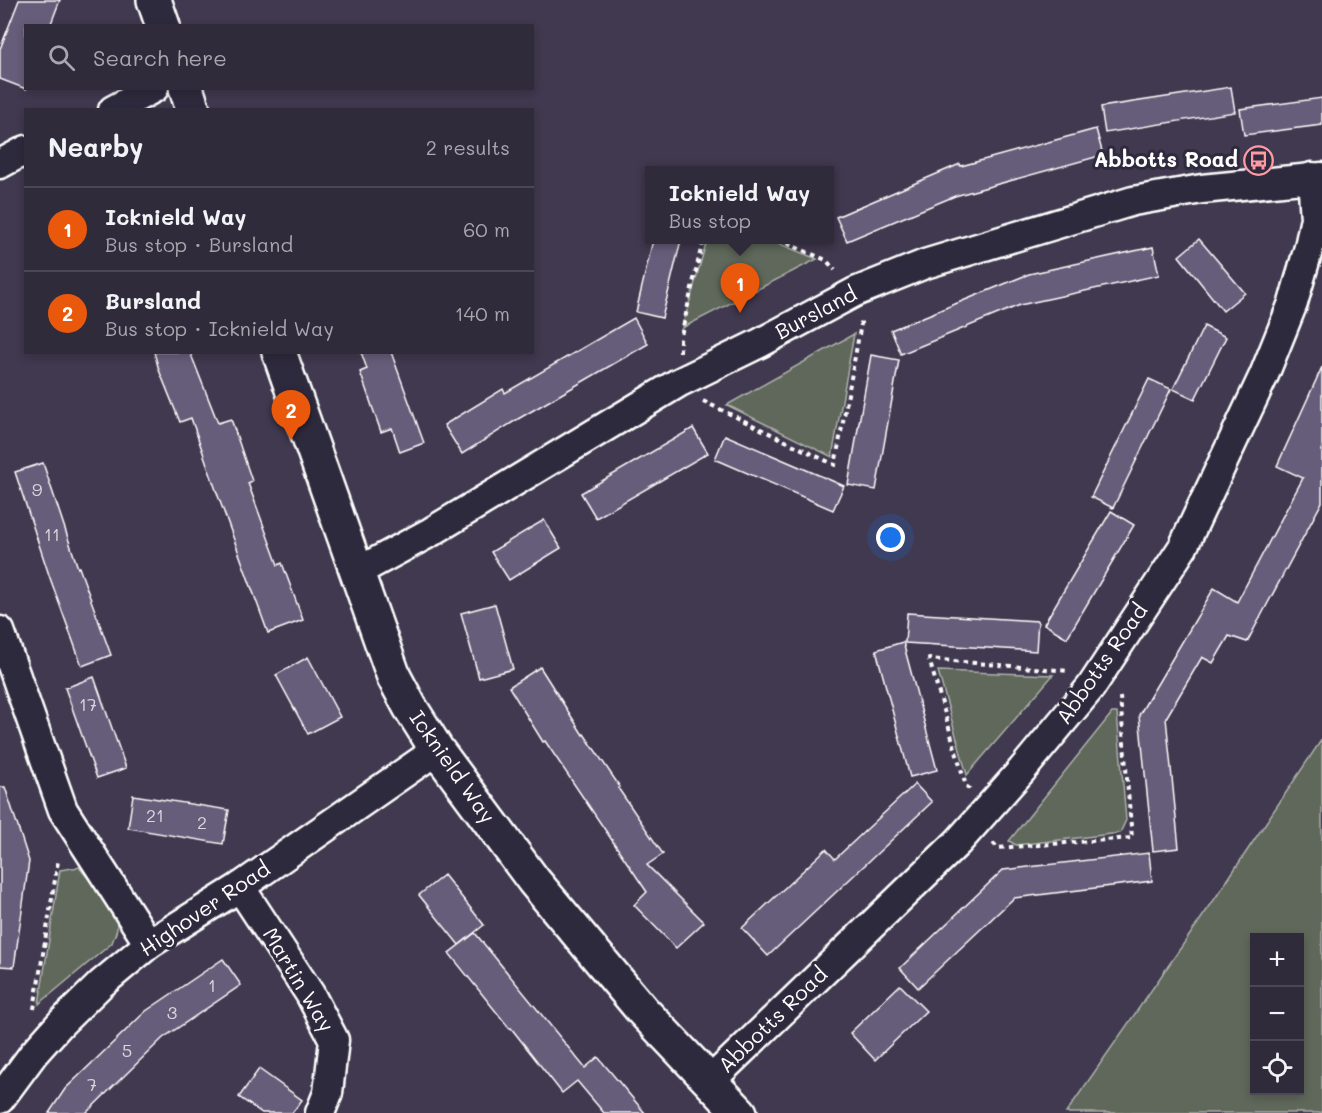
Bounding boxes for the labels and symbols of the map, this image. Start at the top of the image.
bus stop icon: Abbotts Road [1243,144,1275,176]
place label: Abbotts Road [1094,145,1238,172]
pin: 1 [720,264,760,313]
street label: Bursland [770,279,861,344]
pin: 2 [272,390,310,440]
house number: 9 [32,477,43,501]
house number: 11 [44,522,60,546]
your location [876,523,905,552]
street label: Abbotts Road [1049,597,1152,729]
house number: 17 [79,692,97,716]
street label: Icknield Way [404,705,502,828]
house number: 21 [146,803,164,827]
house number: 2 [197,810,207,834]
street label: Highover Road [134,854,275,961]
street label: Martin Way [258,922,341,1036]
street label: Abbotts Road [712,960,832,1078]
house number: 1 [208,973,216,997]
house number: 3 [167,1000,177,1024]
house number: 5 [122,1038,132,1062]
house number: 7 [87,1072,97,1096]

